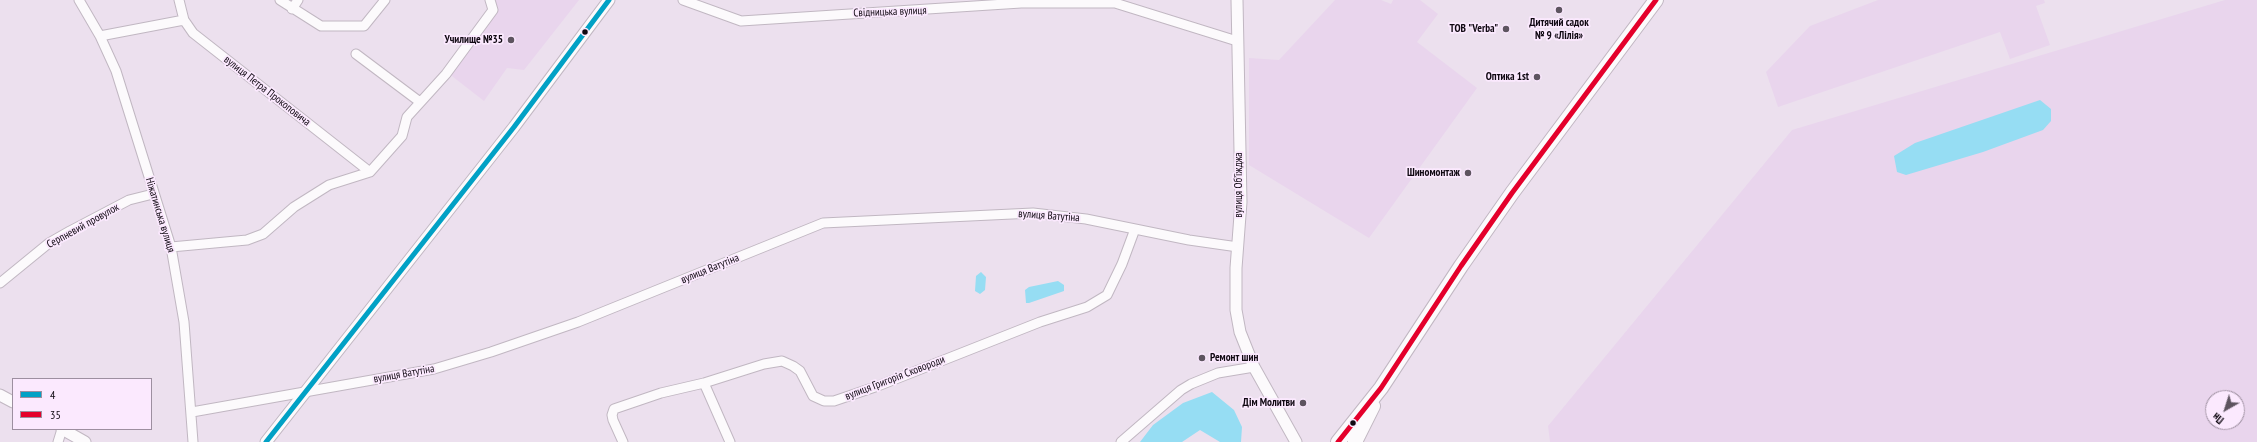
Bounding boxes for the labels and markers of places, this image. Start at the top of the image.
marker: Дитячий садок № 9 «Лілія» [1554,5,1564,15]
place label: Дитячий садок № 9 «Лілія» [1529,16,1589,42]
place label: ТОВ "Verba" [1450,22,1498,36]
marker: ТОВ "Verba" [1501,24,1511,34]
unlabelled marker [580,27,590,37]
place label: Училище №35 [445,33,503,47]
marker: Училище №35 [506,35,516,45]
place label: Оптика 1st [1486,70,1529,84]
marker: Оптика 1st [1532,72,1542,82]
place label: Шиномонтаж [1407,166,1460,180]
marker: Шиномонтаж [1463,168,1473,178]
place label: Ремонт шин [1210,351,1258,365]
marker: Ремонт шин [1197,353,1207,363]
place label: Дім Молитви [1243,396,1295,410]
marker: Дім Молитви [1298,398,1308,408]
unlabelled marker [1348,418,1358,428]

